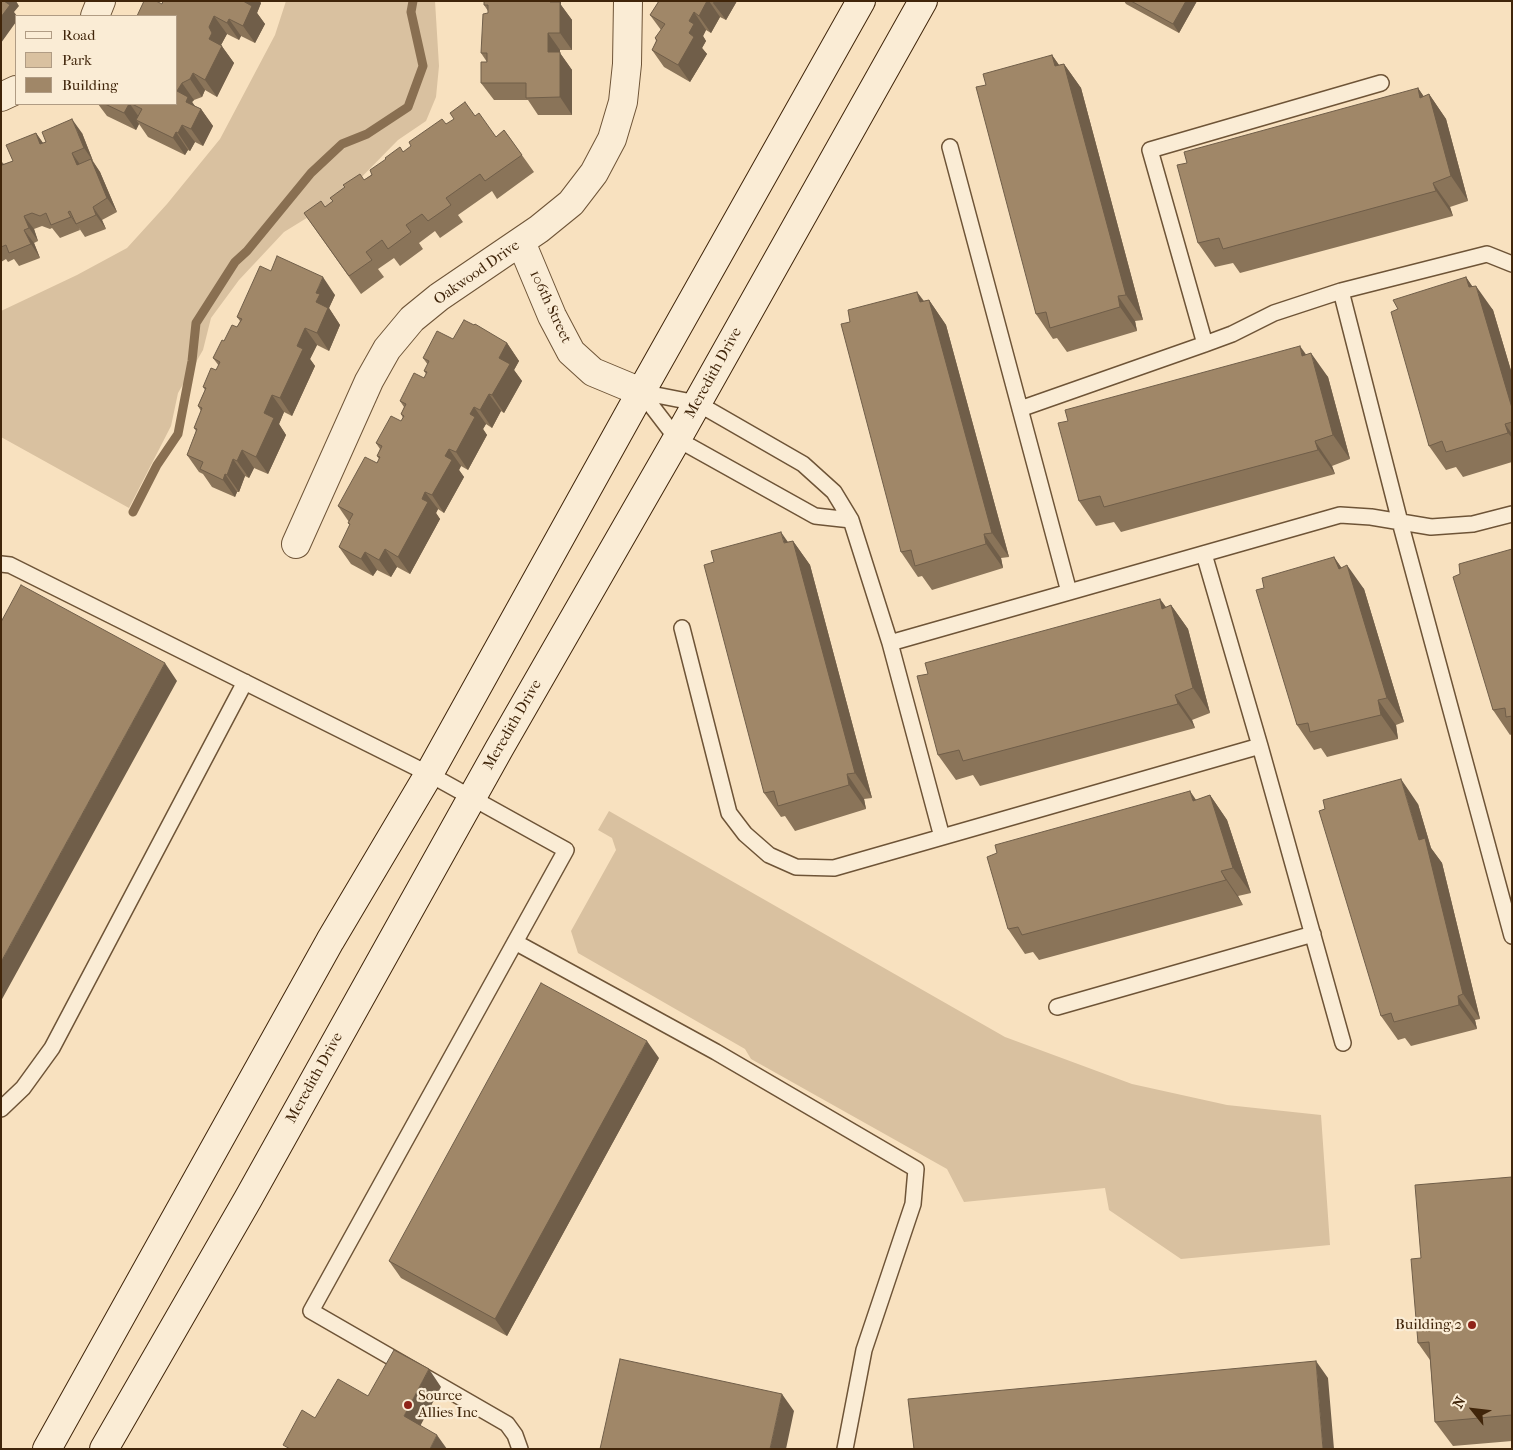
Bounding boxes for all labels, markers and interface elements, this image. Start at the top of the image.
legend [15,15,178,105]
text: Road [62,26,95,44]
text: Park [62,51,92,69]
text: Building [62,76,118,94]
street label: Oakwood Drive [431,237,523,309]
street label: 106th Street [525,268,575,346]
street label: Meredith Drive [682,325,746,421]
street label: Meredith Drive [480,677,546,773]
street label: Meredith Drive [283,1030,347,1126]
place label: Building 2 [1395,1316,1462,1334]
marker: Building 2 [1466,1319,1478,1331]
north arrow [1448,1385,1498,1435]
place label: Source Allies Inc [418,1387,478,1422]
text: N [1449,1394,1469,1411]
marker: Source Allies Inc [402,1399,414,1411]

